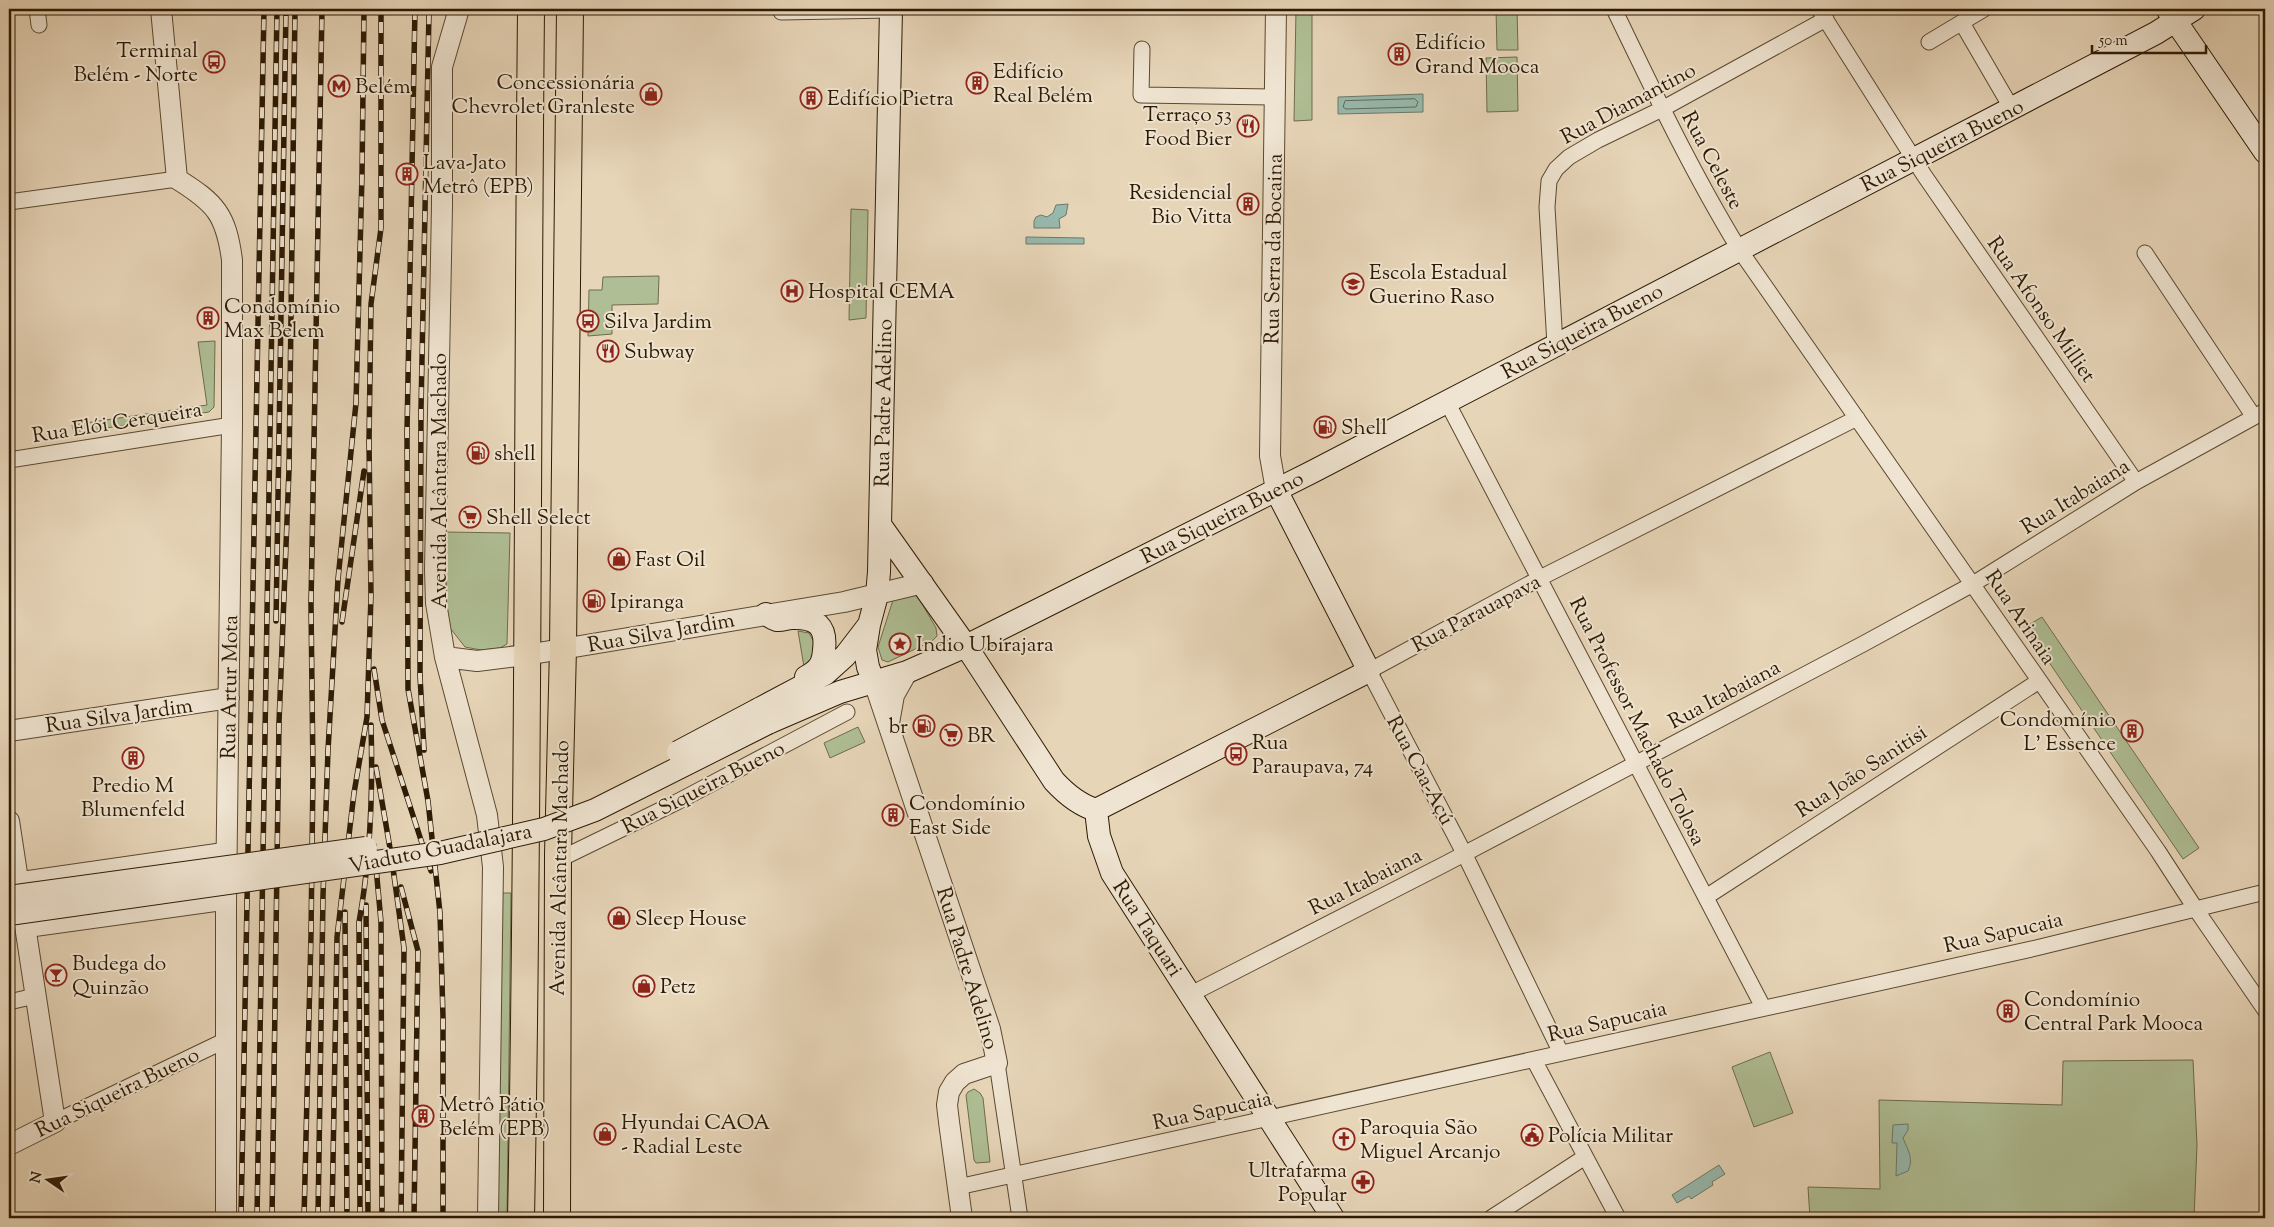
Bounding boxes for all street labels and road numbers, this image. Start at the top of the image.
street label: Rua Diamantino [1556,57,1702,153]
street label: Rua Siqueira Bueno [1856,93,2030,201]
street label: Rua Celeste [1673,106,1750,215]
street label: Rua Serra da Bocaina [1258,153,1292,345]
street label: Rua Afonso Milliet [1979,231,2102,389]
street label: Rua Siqueira Bueno [1497,277,1669,388]
street label: Rua Padre Adelino [869,319,901,487]
street label: Avenida Alcântara Machado [426,353,456,609]
street label: Rua Elói Cerqueira [30,396,205,452]
street label: Rua Itabaiana [2016,452,2137,543]
street label: Rua Siqueira Bueno [1136,465,1310,573]
street label: Rua Arinaia [1976,565,2062,672]
street label: Rua Parauapava [1407,568,1547,661]
street label: Rua Professor Machado Tolosa [1560,592,1712,852]
street label: Rua Silva Jardim [586,606,737,662]
street label: Rua Artur Mota [215,614,247,759]
street label: Rua Itabaiana [1664,653,1787,738]
street label: Rua Silva Jardim [44,692,195,742]
street label: Rua Caa-Açú [1378,711,1461,831]
street label: Rua João Sanitisi [1790,719,1934,827]
street label: Rua Siqueira Bueno [617,735,791,843]
street label: Avenida Alcântara Machado [544,740,578,996]
street label: Viaduto Guadalajara [346,817,535,882]
street label: Rua Itabaiana [1304,841,1428,924]
street label: Rua Taquari [1104,875,1189,983]
street label: Rua Padre Adelino [927,884,1005,1053]
street label: Rua Sapucaia [1941,906,2066,962]
street label: Rua Sapucaia [1545,995,1670,1051]
street label: Rua Siqueira Bueno [31,1041,205,1147]
street label: Rua Sapucaia [1150,1085,1275,1139]

